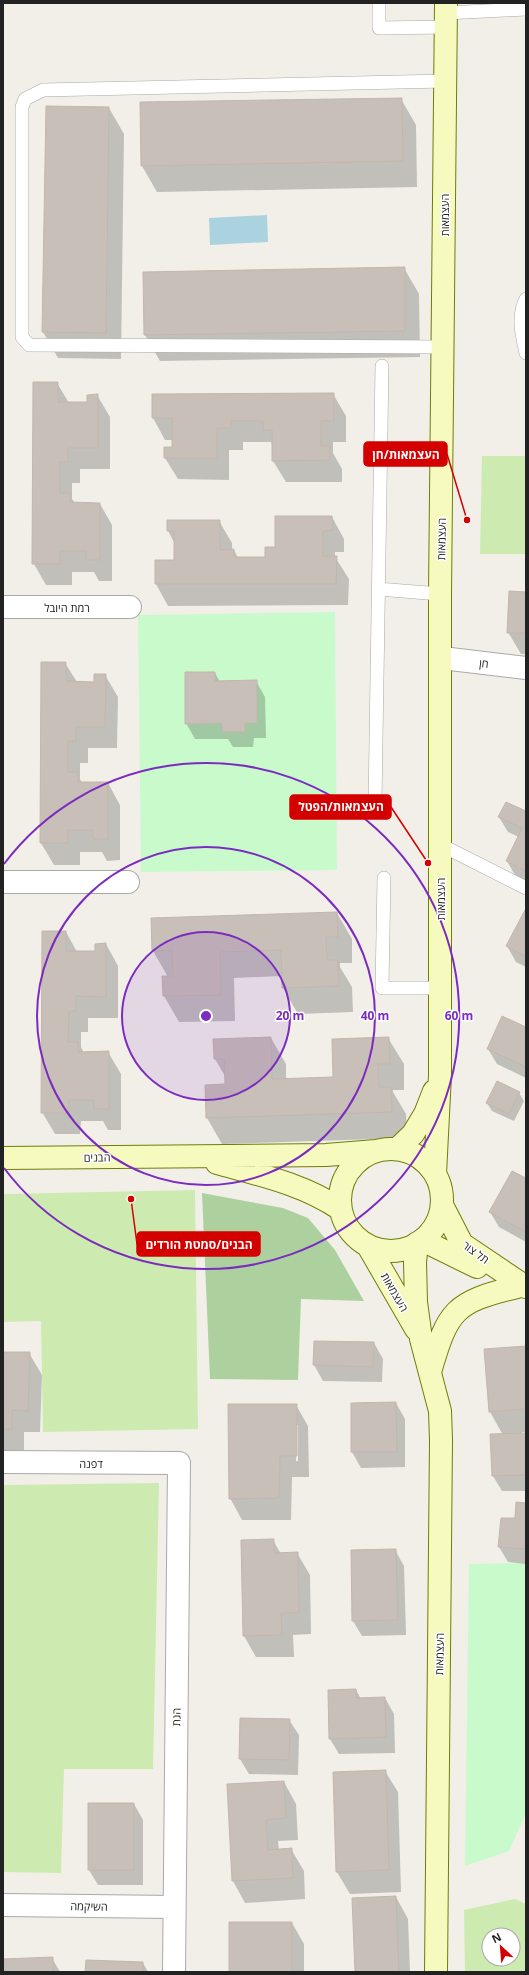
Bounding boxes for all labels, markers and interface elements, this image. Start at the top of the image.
street label: העצמאות [437,194,452,236]
callout: העצמאות/חן [364,442,447,466]
text: העצמאות/חן [372,446,440,463]
street label: העצמאות [433,517,449,560]
street label: רמת היובל [44,600,90,615]
street label: חן [478,655,490,671]
callout: העצמאות/הפטל [290,795,391,819]
text: העצמאות/הפטל [298,798,384,815]
street label: העצמאות [433,878,448,920]
text: 20 m [276,1007,304,1024]
text: 40 m [361,1007,389,1024]
text: 60 m [445,1007,473,1024]
centre of rings [199,1009,213,1023]
street label: הבנים [83,1149,111,1165]
callout: הבנים/סמטת הורדים [137,1232,260,1256]
text: הבנים/סמטת הורדים [145,1236,253,1253]
street label: תל צור [460,1237,492,1267]
street label: העצמאות [378,1270,412,1314]
street label: דפנה [79,1456,103,1471]
street label: העצמאות [431,1632,447,1675]
street label: הגת [168,1708,184,1726]
street label: השיקמה [70,1898,108,1914]
north arrow [481,1927,521,1967]
text: N [489,1929,504,1946]

